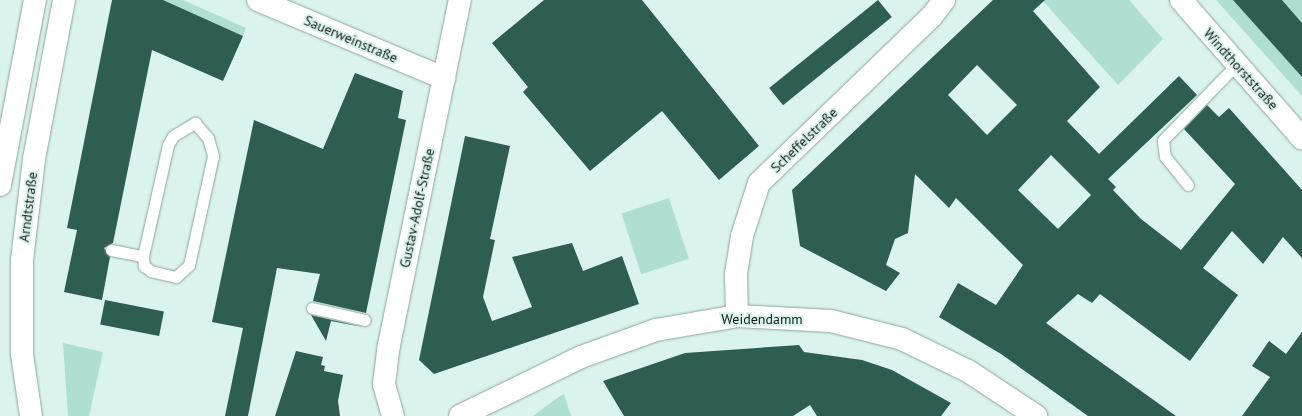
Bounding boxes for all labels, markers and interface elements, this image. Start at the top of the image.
street label: Sauerweinstraße [302,12,400,66]
street label: Windthorststraße [1200,25,1282,113]
street label: Scheffelstraße [767,104,841,176]
street label: Gustav-Adolf-Straße [396,147,438,269]
street label: Arndtstraße [15,171,41,243]
street label: Weidendamm [721,311,803,327]

